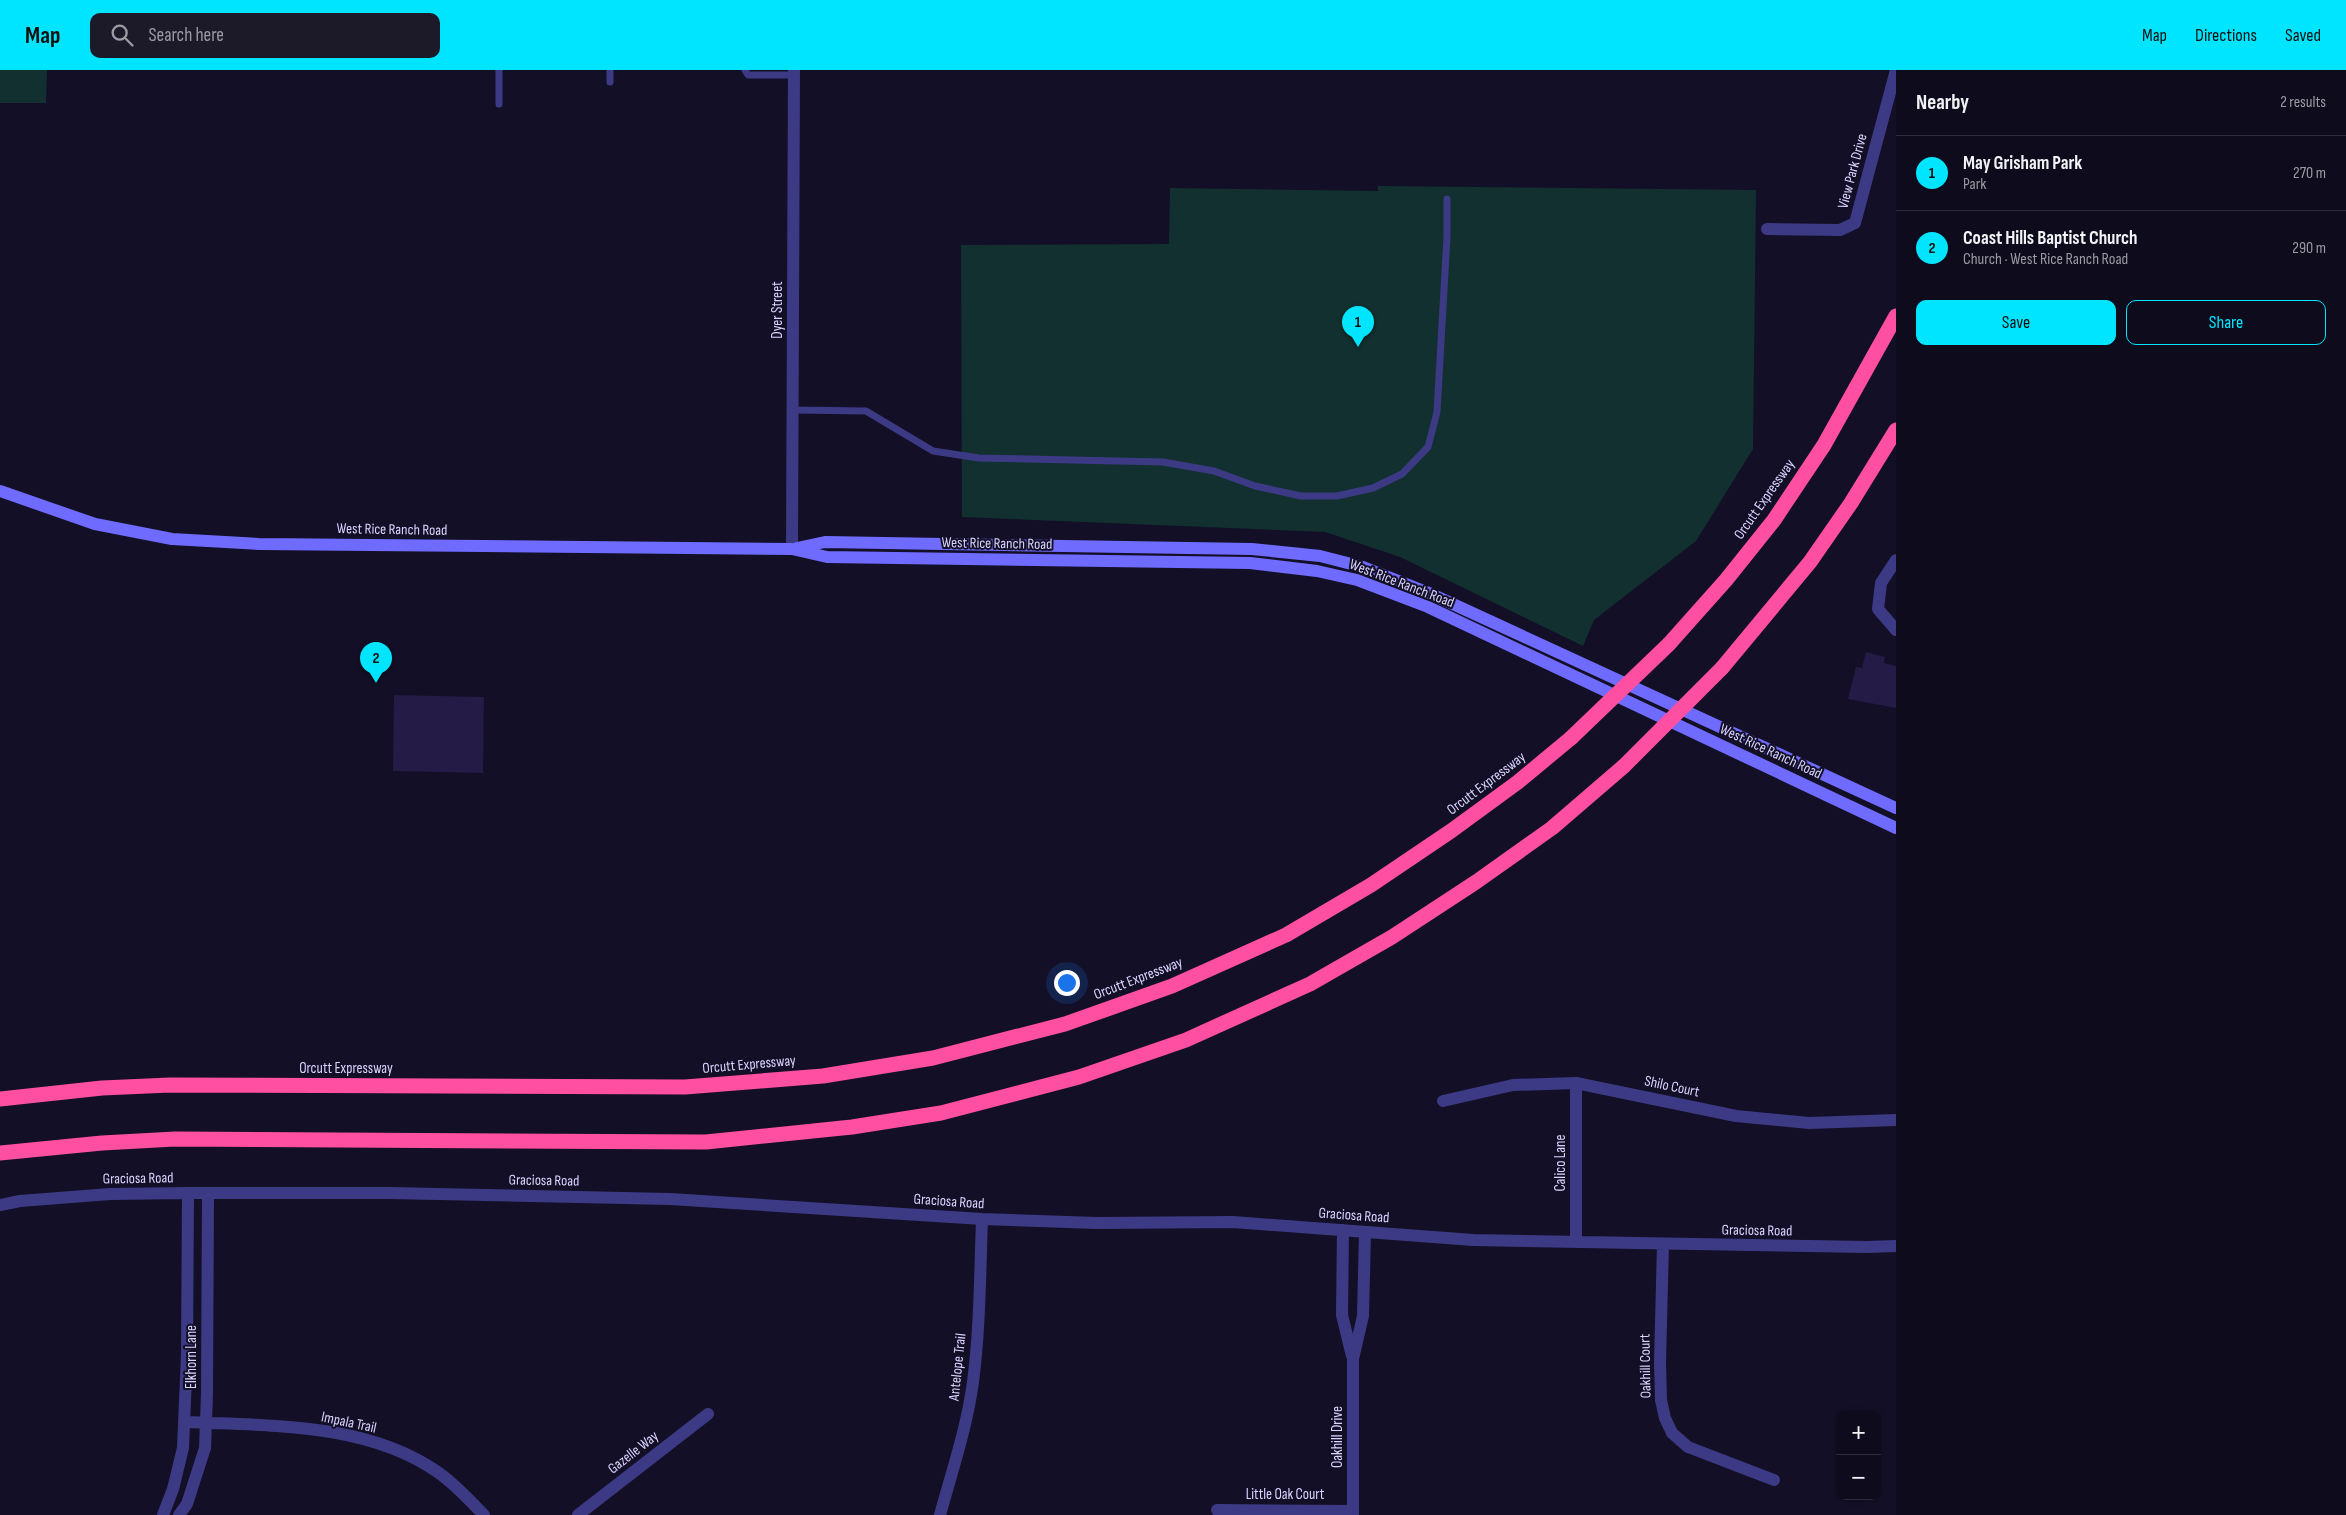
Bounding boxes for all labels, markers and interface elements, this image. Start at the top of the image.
search box [90,13,440,58]
text: Map [25,21,60,50]
icon: search [108,21,136,49]
text: Search here [148,24,224,47]
text: Map [2142,25,2167,46]
text: Directions [2195,25,2257,46]
text: Saved [2285,25,2321,46]
text: Nearby [1916,90,1969,115]
text: 2 results [2280,93,2326,112]
street label: View Park Drive [1833,132,1872,211]
text: May Grisham Park [1963,152,2082,175]
text: 1 [1929,164,1935,183]
text: 270 m [2293,164,2326,183]
text: Park [1963,175,1986,194]
text: Coast Hills Baptist Church [1963,227,2138,250]
text: 2 [1928,239,1936,258]
text: 290 m [2292,239,2326,258]
text: Church · West Rice Ranch Road [1963,250,2128,269]
street label: Dyer Street [768,281,787,339]
button: Save [1916,300,2116,345]
button: Share [2126,300,2326,345]
pin: 1 [1342,306,1374,347]
street label: Orcutt Expressway [1730,455,1799,543]
street label: West Rice Ranch Road [336,519,447,540]
street label: West Rice Ranch Road [941,533,1052,554]
street label: West Rice Ranch Road [1347,555,1457,612]
pin: 2 [360,642,392,683]
street label: West Rice Ranch Road [1717,719,1825,783]
street label: Orcutt Expressway [1443,748,1530,819]
street label: Orcutt Expressway [1091,953,1185,1004]
your location [1054,970,1080,996]
street label: Orcutt Expressway [702,1051,797,1078]
street label: Orcutt Expressway [299,1059,393,1078]
street label: Shilo Court [1643,1071,1702,1102]
street label: Calico Lane [1551,1134,1570,1192]
street label: Graciosa Road [102,1168,174,1189]
street label: Graciosa Road [508,1170,580,1191]
street label: Graciosa Road [913,1190,985,1213]
street label: Graciosa Road [1318,1204,1390,1227]
street label: Graciosa Road [1721,1220,1793,1241]
street label: Elkhorn Lane [182,1325,201,1389]
street label: Antelope Trail [944,1332,970,1403]
street label: Oakhill Court [1635,1333,1656,1398]
street label: Oakhill Drive [1328,1406,1347,1468]
street label: Impala Trail [320,1407,378,1438]
map controls [1836,1410,1881,1500]
button: + [1836,1410,1881,1455]
street label: Gazelle Way [604,1427,663,1478]
button: − [1836,1455,1881,1500]
street label: Little Oak Court [1246,1485,1325,1504]

